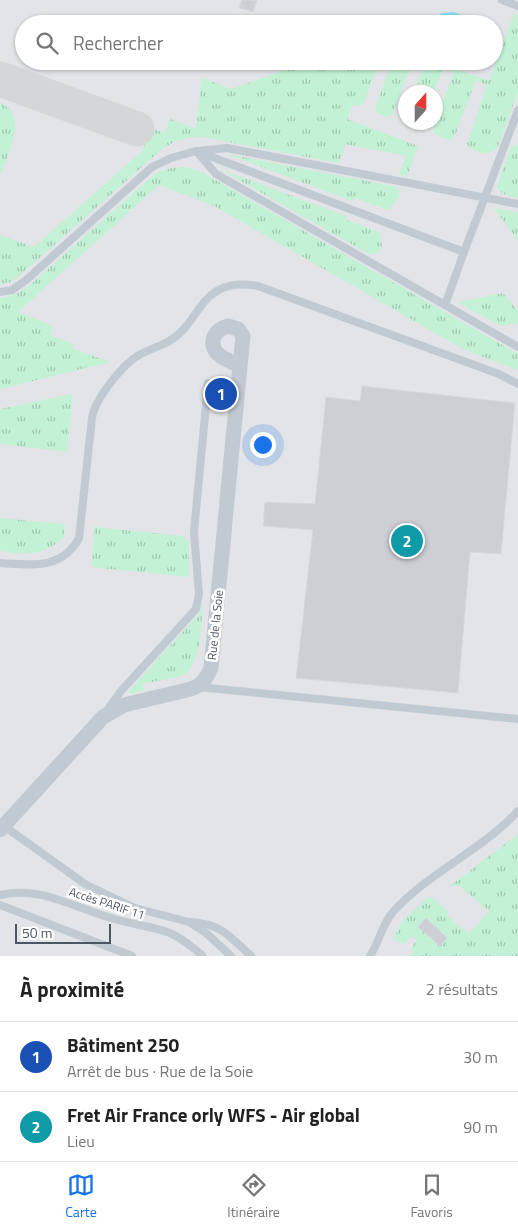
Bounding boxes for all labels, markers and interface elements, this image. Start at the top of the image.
search box [15,15,503,70]
text: Rechercher [73,28,163,57]
icon: search [33,29,61,57]
north arrow [398,85,443,130]
pin: 1 [205,375,237,413]
your location [250,432,276,458]
pin: 2 [391,522,423,560]
street label: Rue de la Soie [202,589,228,661]
street label: Accès PARIF 11 [67,882,147,924]
scale bar [15,921,111,944]
text: 50 m [22,922,52,943]
text: À proximité [20,973,124,1005]
text: 2 résultats [426,977,498,1001]
text: Bâtiment 250 [67,1030,179,1059]
text: 1 [32,1045,40,1069]
text: 30 m [463,1045,498,1069]
text: Arrêt de bus · Rue de la Soie [67,1059,253,1083]
text: Fret Air France orly WFS - Air global [67,1100,360,1129]
text: 2 [32,1115,40,1139]
text: 90 m [463,1115,498,1139]
text: Lieu [67,1129,95,1153]
tab: Carte [65,1171,97,1222]
tab: Itinéraire [227,1171,280,1222]
tab: Favoris [410,1171,453,1222]

